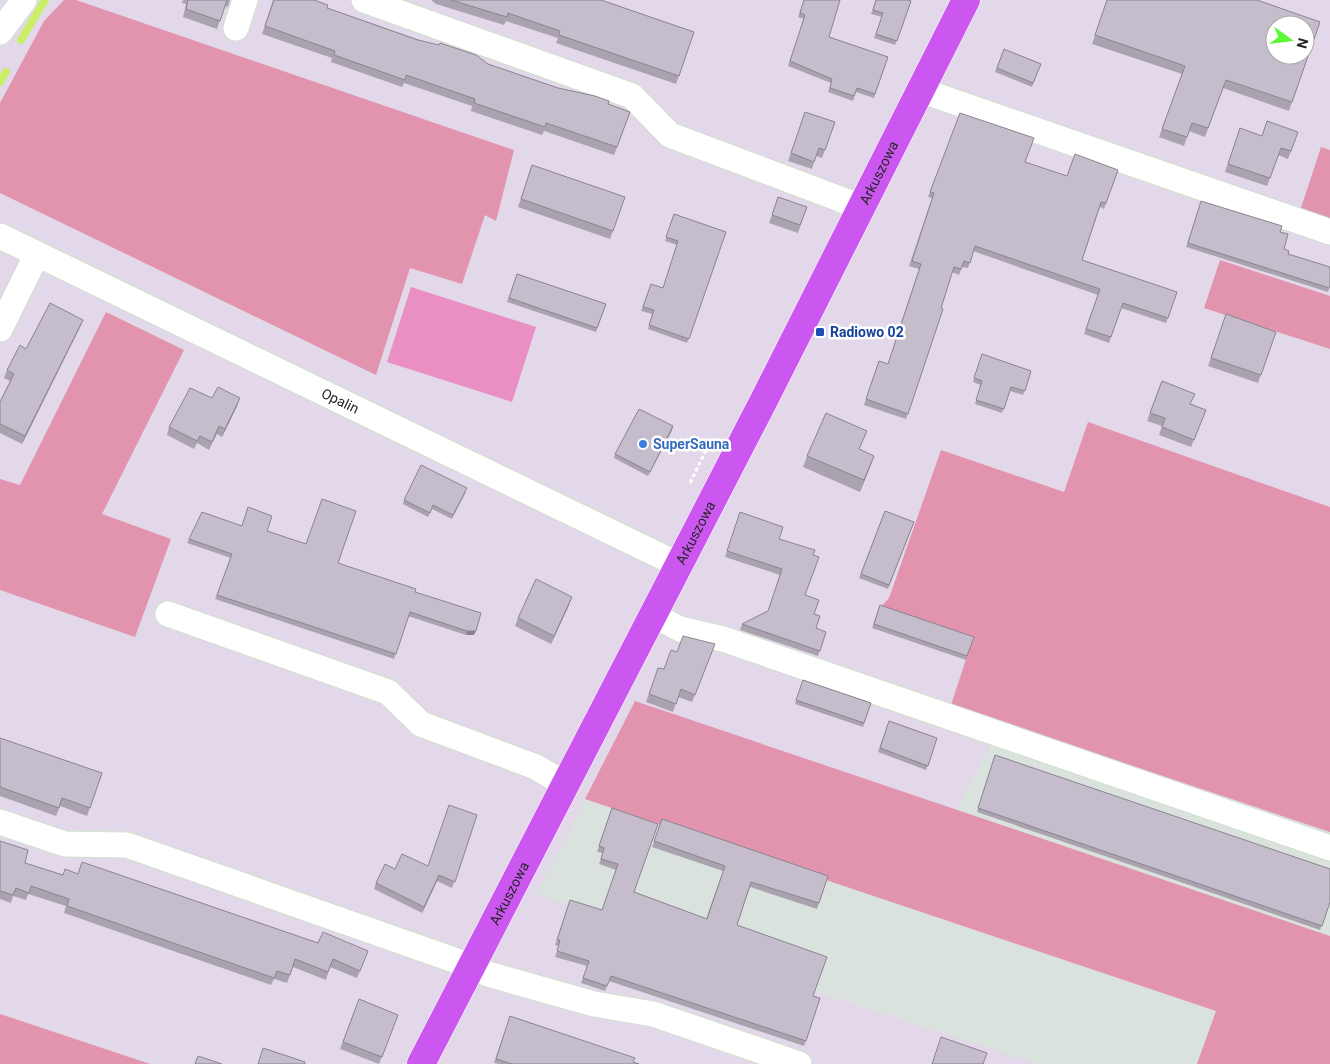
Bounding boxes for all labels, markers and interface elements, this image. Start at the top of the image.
north arrow [1265,15,1315,65]
text: N [1294,37,1312,50]
street label: Arkuszowa [856,138,901,207]
place label: Radiowo 02 [830,324,904,340]
marker: Radiowo 02 [814,326,826,338]
street label: Opalin [319,385,362,417]
place label: SuperSauna [653,436,730,452]
marker: SuperSauna [637,438,649,450]
street label: Arkuszowa [673,498,718,567]
street label: Arkuszowa [486,859,532,928]

